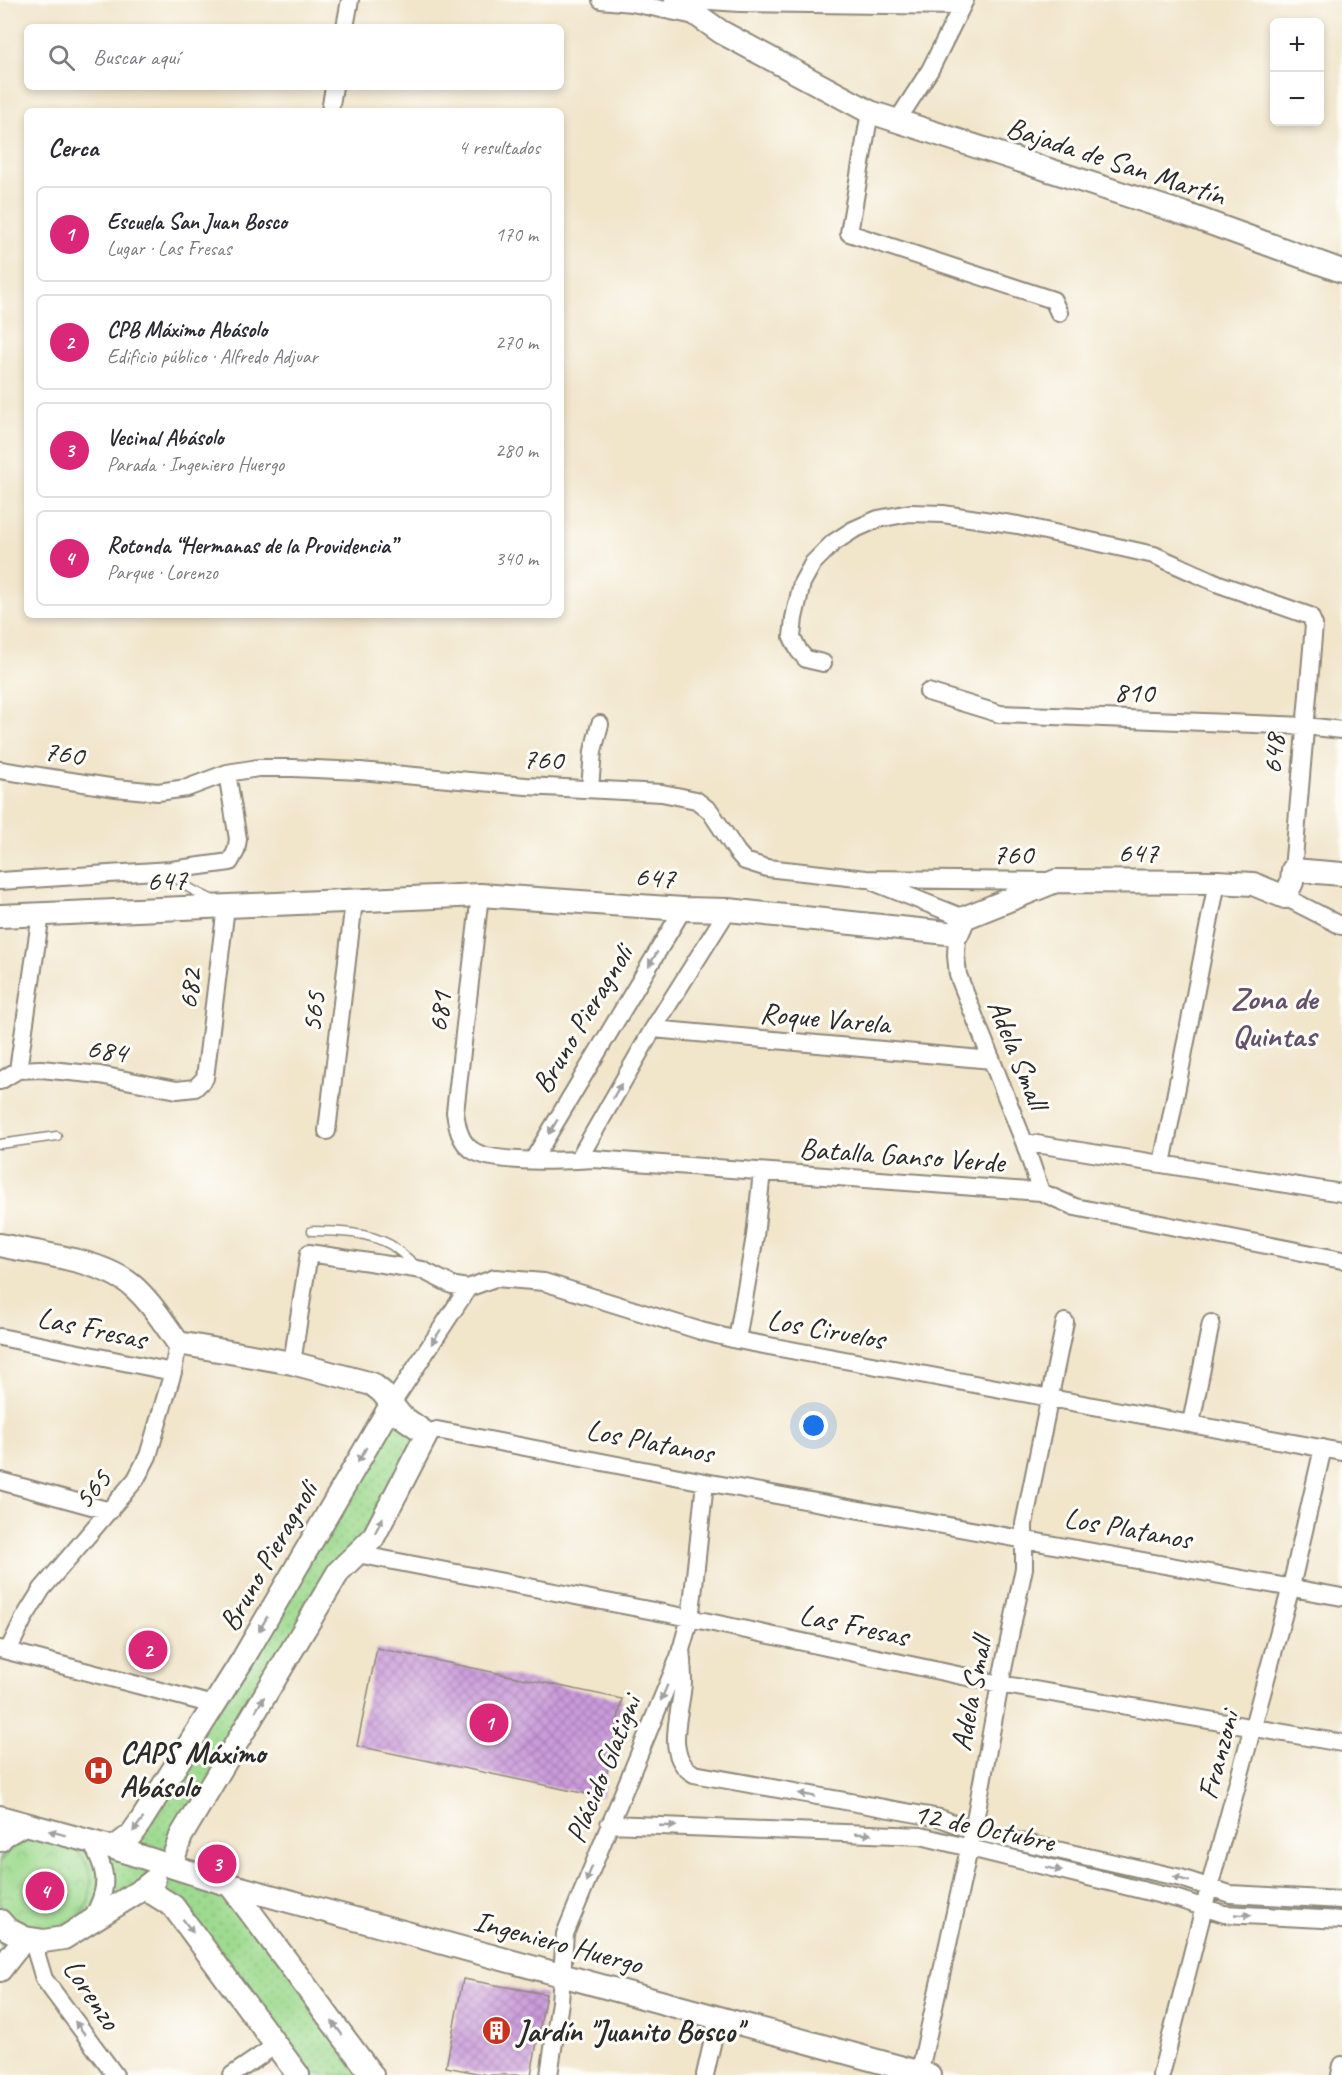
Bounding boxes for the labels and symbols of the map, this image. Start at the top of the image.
street label: Bajada de San Martín [1002,108,1232,215]
street label: 810 [1113,672,1157,712]
street label: 648 [1252,730,1294,776]
street label: 760 [41,731,89,775]
street label: 760 [522,739,567,779]
street label: 647 [1118,833,1160,871]
street label: 760 [992,835,1036,873]
street label: 647 [633,857,678,897]
street label: 647 [146,860,189,900]
street label: Bruno Pieragnoli [523,935,643,1100]
one-way arrow [647,951,658,967]
street label: 682 [168,964,211,1011]
district label: Zona de Quintas [1231,978,1320,1056]
street label: 565 [292,988,335,1034]
street label: 681 [418,988,461,1034]
street label: Roque Varela [758,993,894,1043]
street label: Adela Small [979,994,1059,1119]
street label: 684 [84,1028,132,1072]
one-way arrow [612,1082,622,1099]
one-way arrow [548,1118,558,1135]
street label: Batalla Ganso Verde [798,1129,1008,1181]
street label: Las Fresas [34,1298,152,1359]
street label: Los Ciruelos [764,1300,890,1358]
one-way arrow [430,1329,441,1345]
street label: Los Platanos [583,1410,719,1472]
your location [799,1411,828,1440]
one-way arrow [356,1447,367,1463]
street label: 565 [64,1460,121,1517]
street label: Bruno Pieragnoli [210,1471,328,1638]
street label: Los Platanos [1061,1498,1197,1558]
one-way arrow [374,1517,384,1534]
street label: Las Fresas [796,1595,914,1656]
one-way arrow [258,1616,269,1632]
pin: 2 [128,1628,168,1672]
street label: Adela Small [941,1629,1002,1754]
one-way arrow [659,1685,668,1702]
street label: Plácido Glatigni [556,1687,651,1848]
one-way arrow [255,1695,265,1712]
pin: 1 [470,1700,508,1746]
street label: Franzoni [1188,1703,1249,1803]
place label: CAPS Máximo Abásolo [120,1734,269,1806]
hospital icon: CAPS Máximo Abásolo [83,1754,115,1786]
one-way arrow [797,1790,816,1799]
street label: 12 de Octubre [910,1794,1060,1861]
one-way arrow [132,1816,144,1832]
one-way arrow [658,1822,677,1831]
one-way arrow [48,1827,66,1837]
one-way arrow [853,1829,872,1838]
pin: 3 [198,1842,236,1886]
one-way arrow [1045,1864,1063,1874]
one-way arrow [584,1865,594,1883]
pin: 4 [26,1868,64,1914]
one-way arrow [1172,1874,1190,1883]
street label: Ingeniero Huergo [470,1901,648,1983]
one-way arrow [1233,1910,1252,1919]
one-way arrow [181,1918,194,1934]
street label: Lorenzo [55,1951,130,2038]
place label: Jardín "Juanito Bosco" [515,2012,749,2050]
building icon: Jardín "Juanito Bosco" [480,2015,512,2047]
one-way arrow [74,2020,87,2036]
one-way arrow [332,2021,344,2036]

